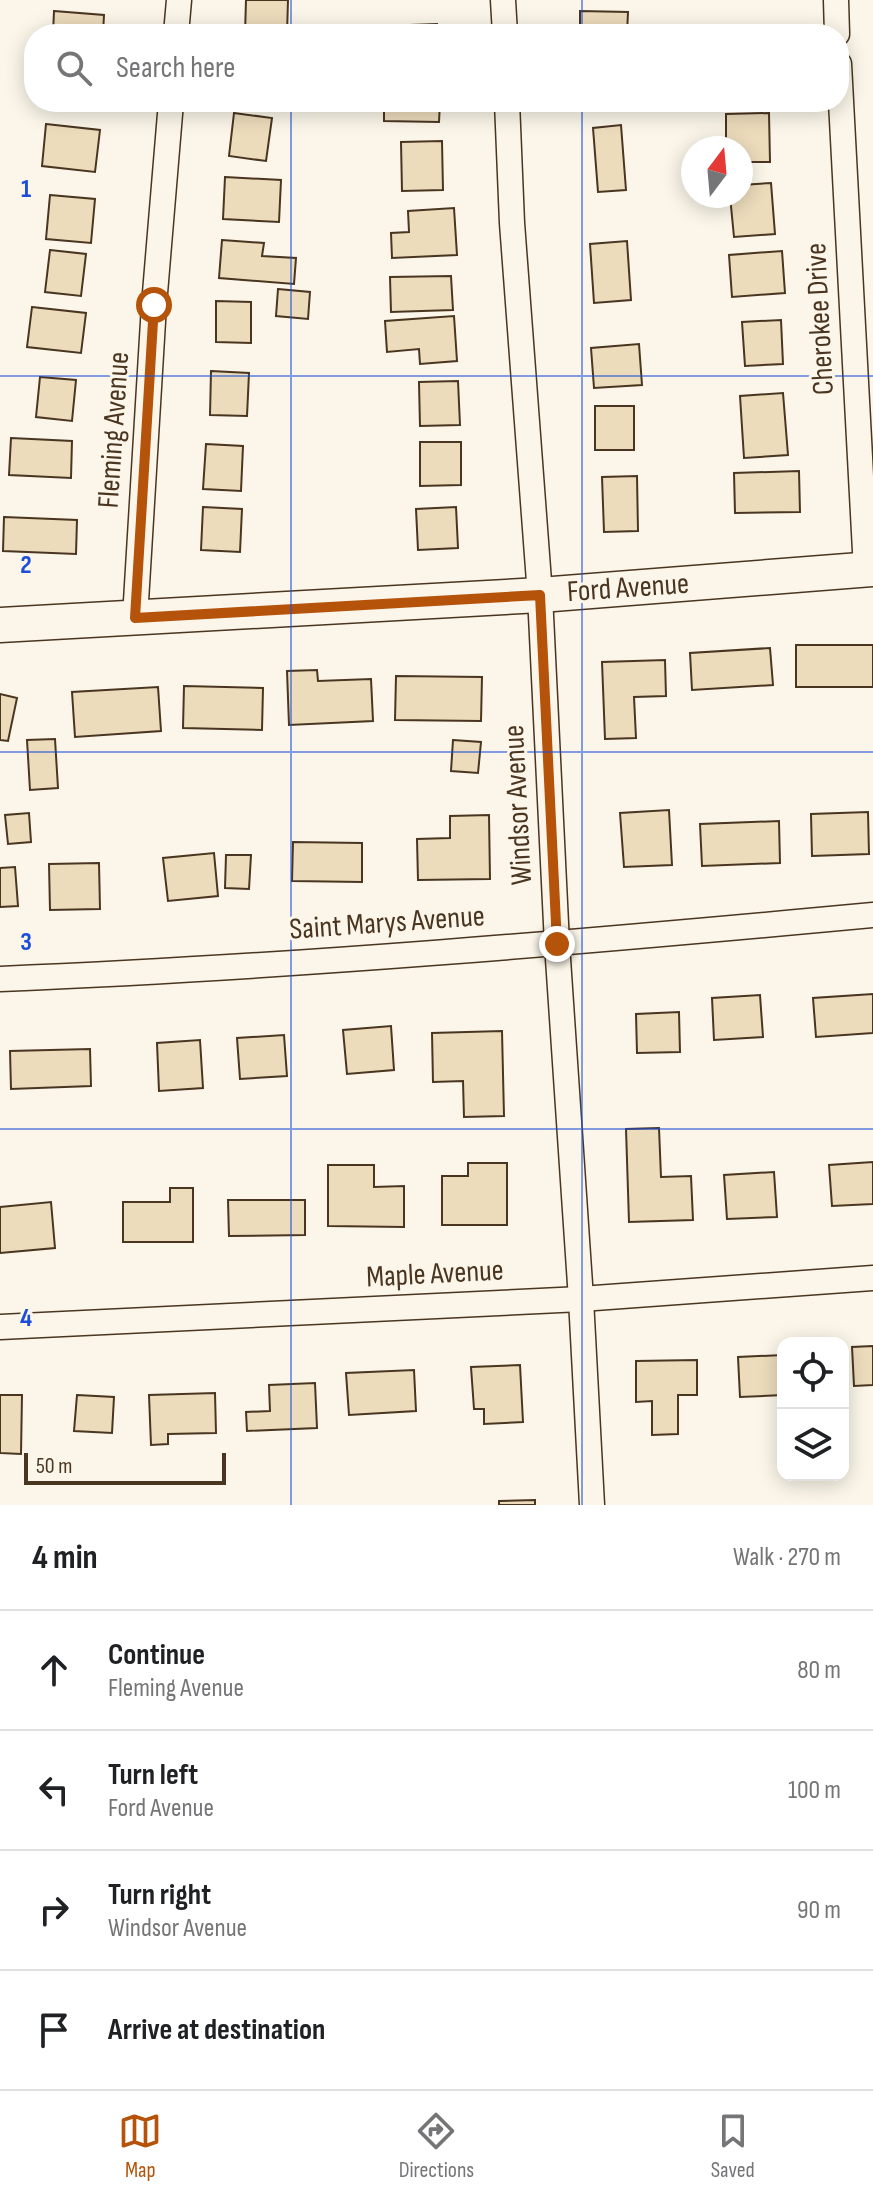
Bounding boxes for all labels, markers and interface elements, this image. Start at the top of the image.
search box [24,24,849,112]
icon: search [52,46,96,90]
text: Search here [116,50,235,86]
north arrow [681,136,753,208]
text: 1 [21,174,31,205]
street label: Cherokee Drive [798,242,842,396]
route start [136,287,172,323]
street label: Fleming Avenue [91,351,137,509]
text: 2 [20,550,32,581]
street label: Ford Avenue [566,566,690,610]
street label: Windsor Avenue [496,724,540,886]
street label: Saint Marys Avenue [288,898,486,948]
route end [539,926,575,962]
text: 3 [20,927,32,958]
street label: Maple Avenue [365,1252,505,1296]
text: 4 [20,1303,32,1334]
map controls [777,1337,849,1481]
button: locate [777,1337,849,1409]
button: layers [777,1409,849,1481]
scale bar [24,1449,226,1485]
text: 50 m [36,1453,72,1480]
text: 4 min [32,1537,98,1578]
text: Walk · 270 m [733,1542,841,1573]
text: Continue [108,1637,205,1673]
icon: ahead [32,1648,76,1692]
text: 80 m [797,1655,841,1686]
text: Fleming Avenue [108,1673,244,1704]
text: Turn left [108,1757,198,1793]
icon: left [32,1768,76,1812]
text: 100 m [788,1775,841,1806]
text: Ford Avenue [108,1793,214,1824]
text: Turn right [108,1877,211,1913]
icon: right [32,1888,76,1932]
text: 90 m [797,1895,841,1926]
text: Windsor Avenue [108,1913,247,1944]
icon: arrive [32,2008,76,2052]
text: Arrive at destination [108,2012,325,2048]
tab: Map [118,2109,162,2184]
tab: Directions [399,2109,474,2184]
tab: Saved [711,2109,755,2184]

